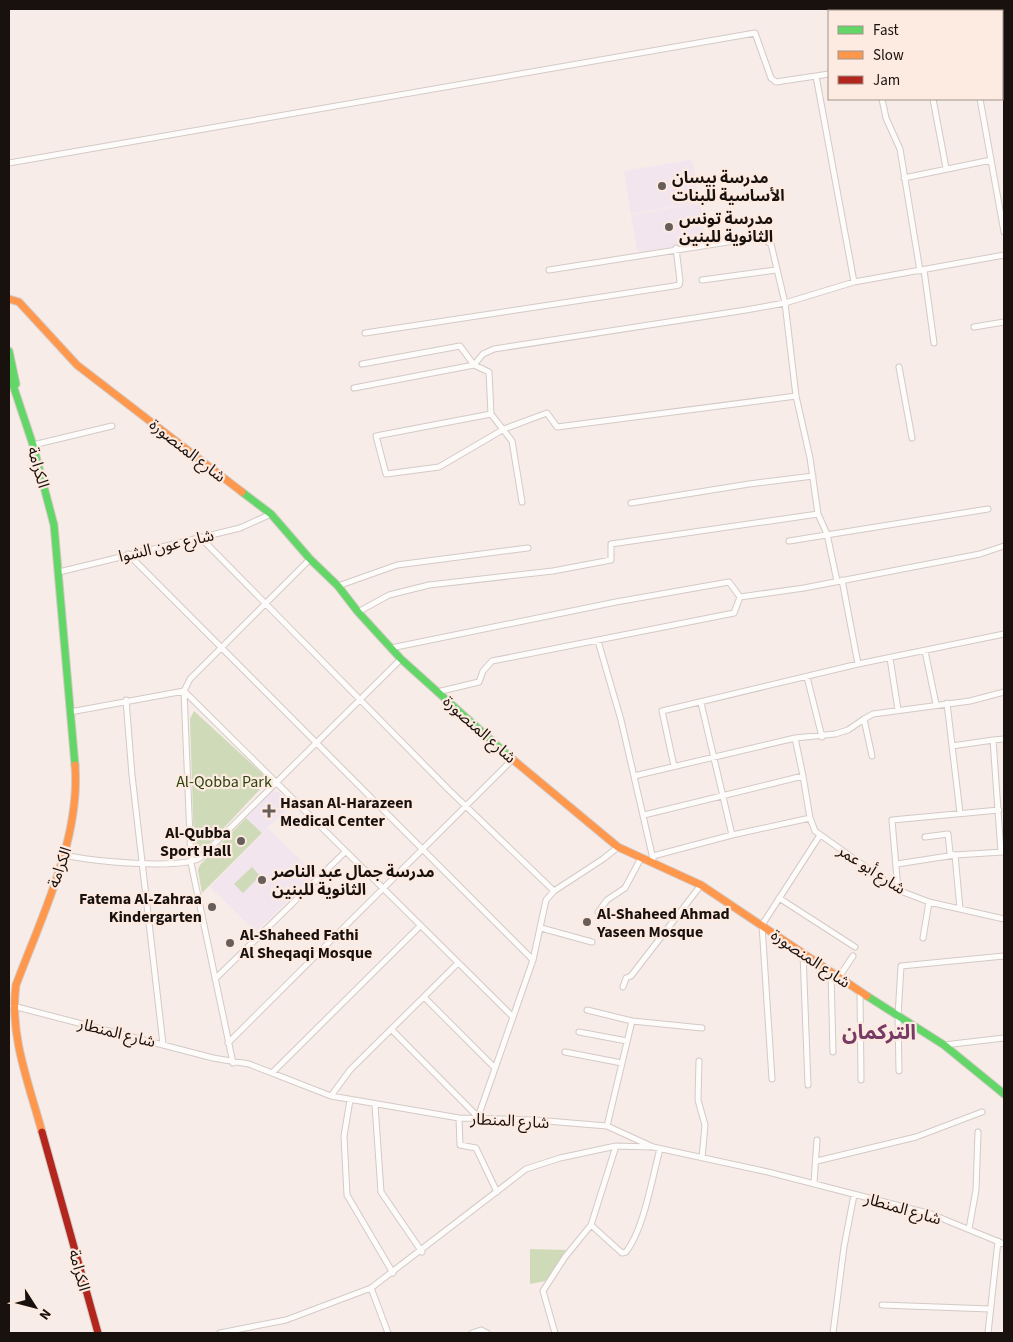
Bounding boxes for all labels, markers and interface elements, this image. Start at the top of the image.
legend [828,10,1003,100]
text: Fast [873,20,899,41]
text: Slow [873,45,904,66]
text: Jam [873,70,900,91]
place label: مدرسة بيسان الأساسية للبنات [672,167,785,207]
marker: مدرسة بيسان الأساسية للبنات [656,180,668,192]
place label: مدرسة تونس الثانوية للبنين [679,208,773,248]
marker: مدرسة تونس الثانوية للبنين [663,221,675,233]
street label: شارع المنصورة [144,414,230,488]
street label: الكرامة [22,444,54,491]
street label: شارع عون الشوا [116,524,216,569]
street label: شارع المنصورة [437,691,521,769]
park label: Al-Qobba Park [176,771,272,793]
place label: Hasan Al-Harazeen Medical Center [280,792,413,832]
marker: Hasan Al-Harazeen Medical Center [262,804,276,818]
place label: Al-Qubba Sport Hall [160,822,231,862]
marker: Al-Qubba Sport Hall [235,835,247,847]
street label: شارع أبو عمر [832,839,910,901]
street label: الكرامة [43,844,77,891]
place label: مدرسة جمال عبد الناصر الثانوية للبنين [271,861,435,901]
marker: مدرسة جمال عبد الناصر الثانوية للبنين [256,874,268,886]
place label: Fatema Al-Zahraa Kindergarten [79,888,202,928]
marker: Fatema Al-Zahraa Kindergarten [206,901,218,913]
place label: Al-Shaheed Ahmad Yaseen Mosque [596,903,730,943]
marker: Al-Shaheed Ahmad Yaseen Mosque [581,916,593,928]
place label: Al-Shaheed Fathi Al Sheqaqi Mosque [239,924,372,964]
street label: شارع المنصورة [766,924,855,994]
marker: Al-Shaheed Fathi Al Sheqaqi Mosque [224,937,236,949]
street label: شارع المنطار [75,1013,158,1054]
district label: التركمان [842,1017,916,1047]
street label: شارع المنطار [469,1108,550,1135]
street label: شارع المنطار [860,1187,944,1231]
street label: الكرامة [63,1247,95,1293]
north arrow [10,1282,60,1332]
text: N [34,1304,56,1324]

